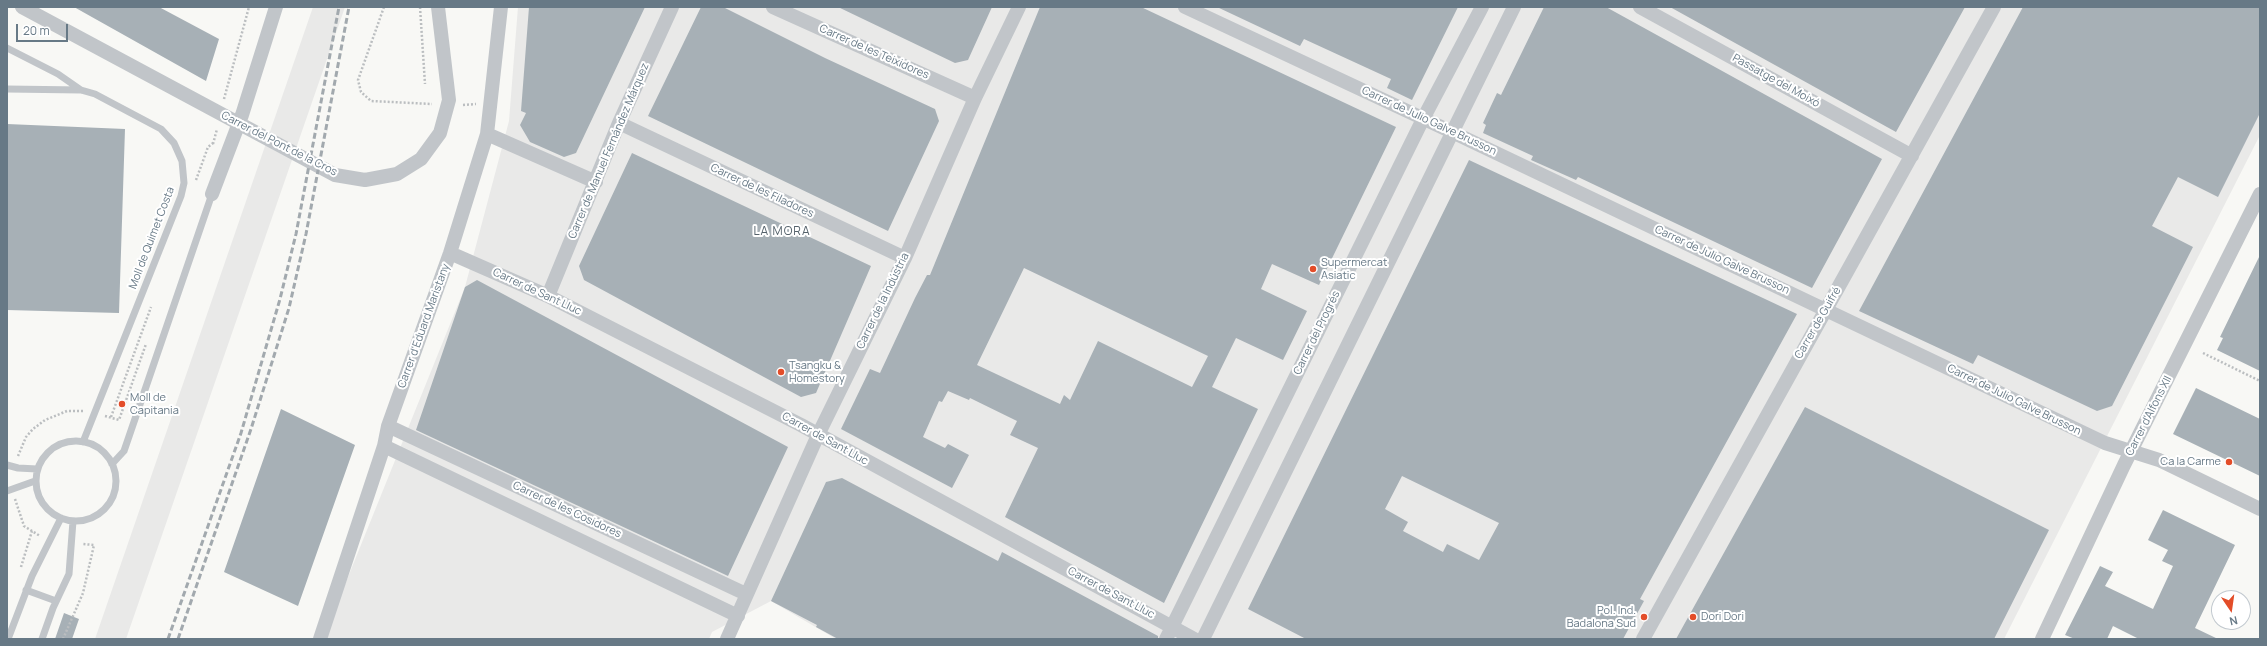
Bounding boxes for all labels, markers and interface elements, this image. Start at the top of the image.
scale bar [18,16,70,42]
text: 20 m [23,22,50,39]
street label: Carrer de les Teixidores [817,22,931,82]
street label: Passatge del Moixó [1730,52,1822,110]
street label: Carrer de Manuel Fernández Márquez [566,61,652,241]
street label: Carrer de Julio Galve Brusson [1359,84,1499,158]
street label: Carrer del Pont de la Cros [219,109,339,179]
street label: Carrer de les Filadores [708,161,816,221]
street label: Moll de Quimet Costa [126,185,178,291]
street label: Carrer de Julio Galve Brusson [1652,223,1792,297]
district label: LA MORA [753,225,811,239]
street label: Carrer de la Indústria [854,251,912,351]
place label: Supermercat Asiatic [1321,256,1387,282]
street label: Carrer d'Eduard Maristany [395,262,453,390]
marker: Supermercat Asiatic [1308,264,1318,274]
street label: Carrer de Sant Lluc [491,266,583,318]
street label: Carrer de Guifré [1792,285,1844,361]
street label: Carrer del Progrés [1291,289,1343,377]
place label: Tsangku & Homestory [789,359,845,385]
street label: Carrer de Julio Galve Brusson [1945,362,2083,438]
marker: Tsangku & Homestory [776,367,786,377]
street label: Carrer d'Alfons XII [2123,374,2175,458]
place label: Moll de Capitania [130,391,179,417]
marker: Moll de Capitania [117,399,127,409]
street label: Carrer de Sant Lluc [780,410,870,468]
place label: Ca la Carme [2160,455,2221,469]
marker: Ca la Carme [2224,457,2234,467]
street label: Carrer de les Cosidores [511,479,623,541]
street label: Carrer de Sant Lluc [1065,565,1157,621]
north arrow [2211,590,2251,630]
place label: Pol. Ind. Badalona Sud [1567,604,1636,630]
place label: Dori Dori [1701,610,1744,624]
marker: Pol. Ind. Badalona Sud [1639,612,1649,622]
marker: Dori Dori [1688,612,1698,622]
text: N [2228,613,2239,629]

